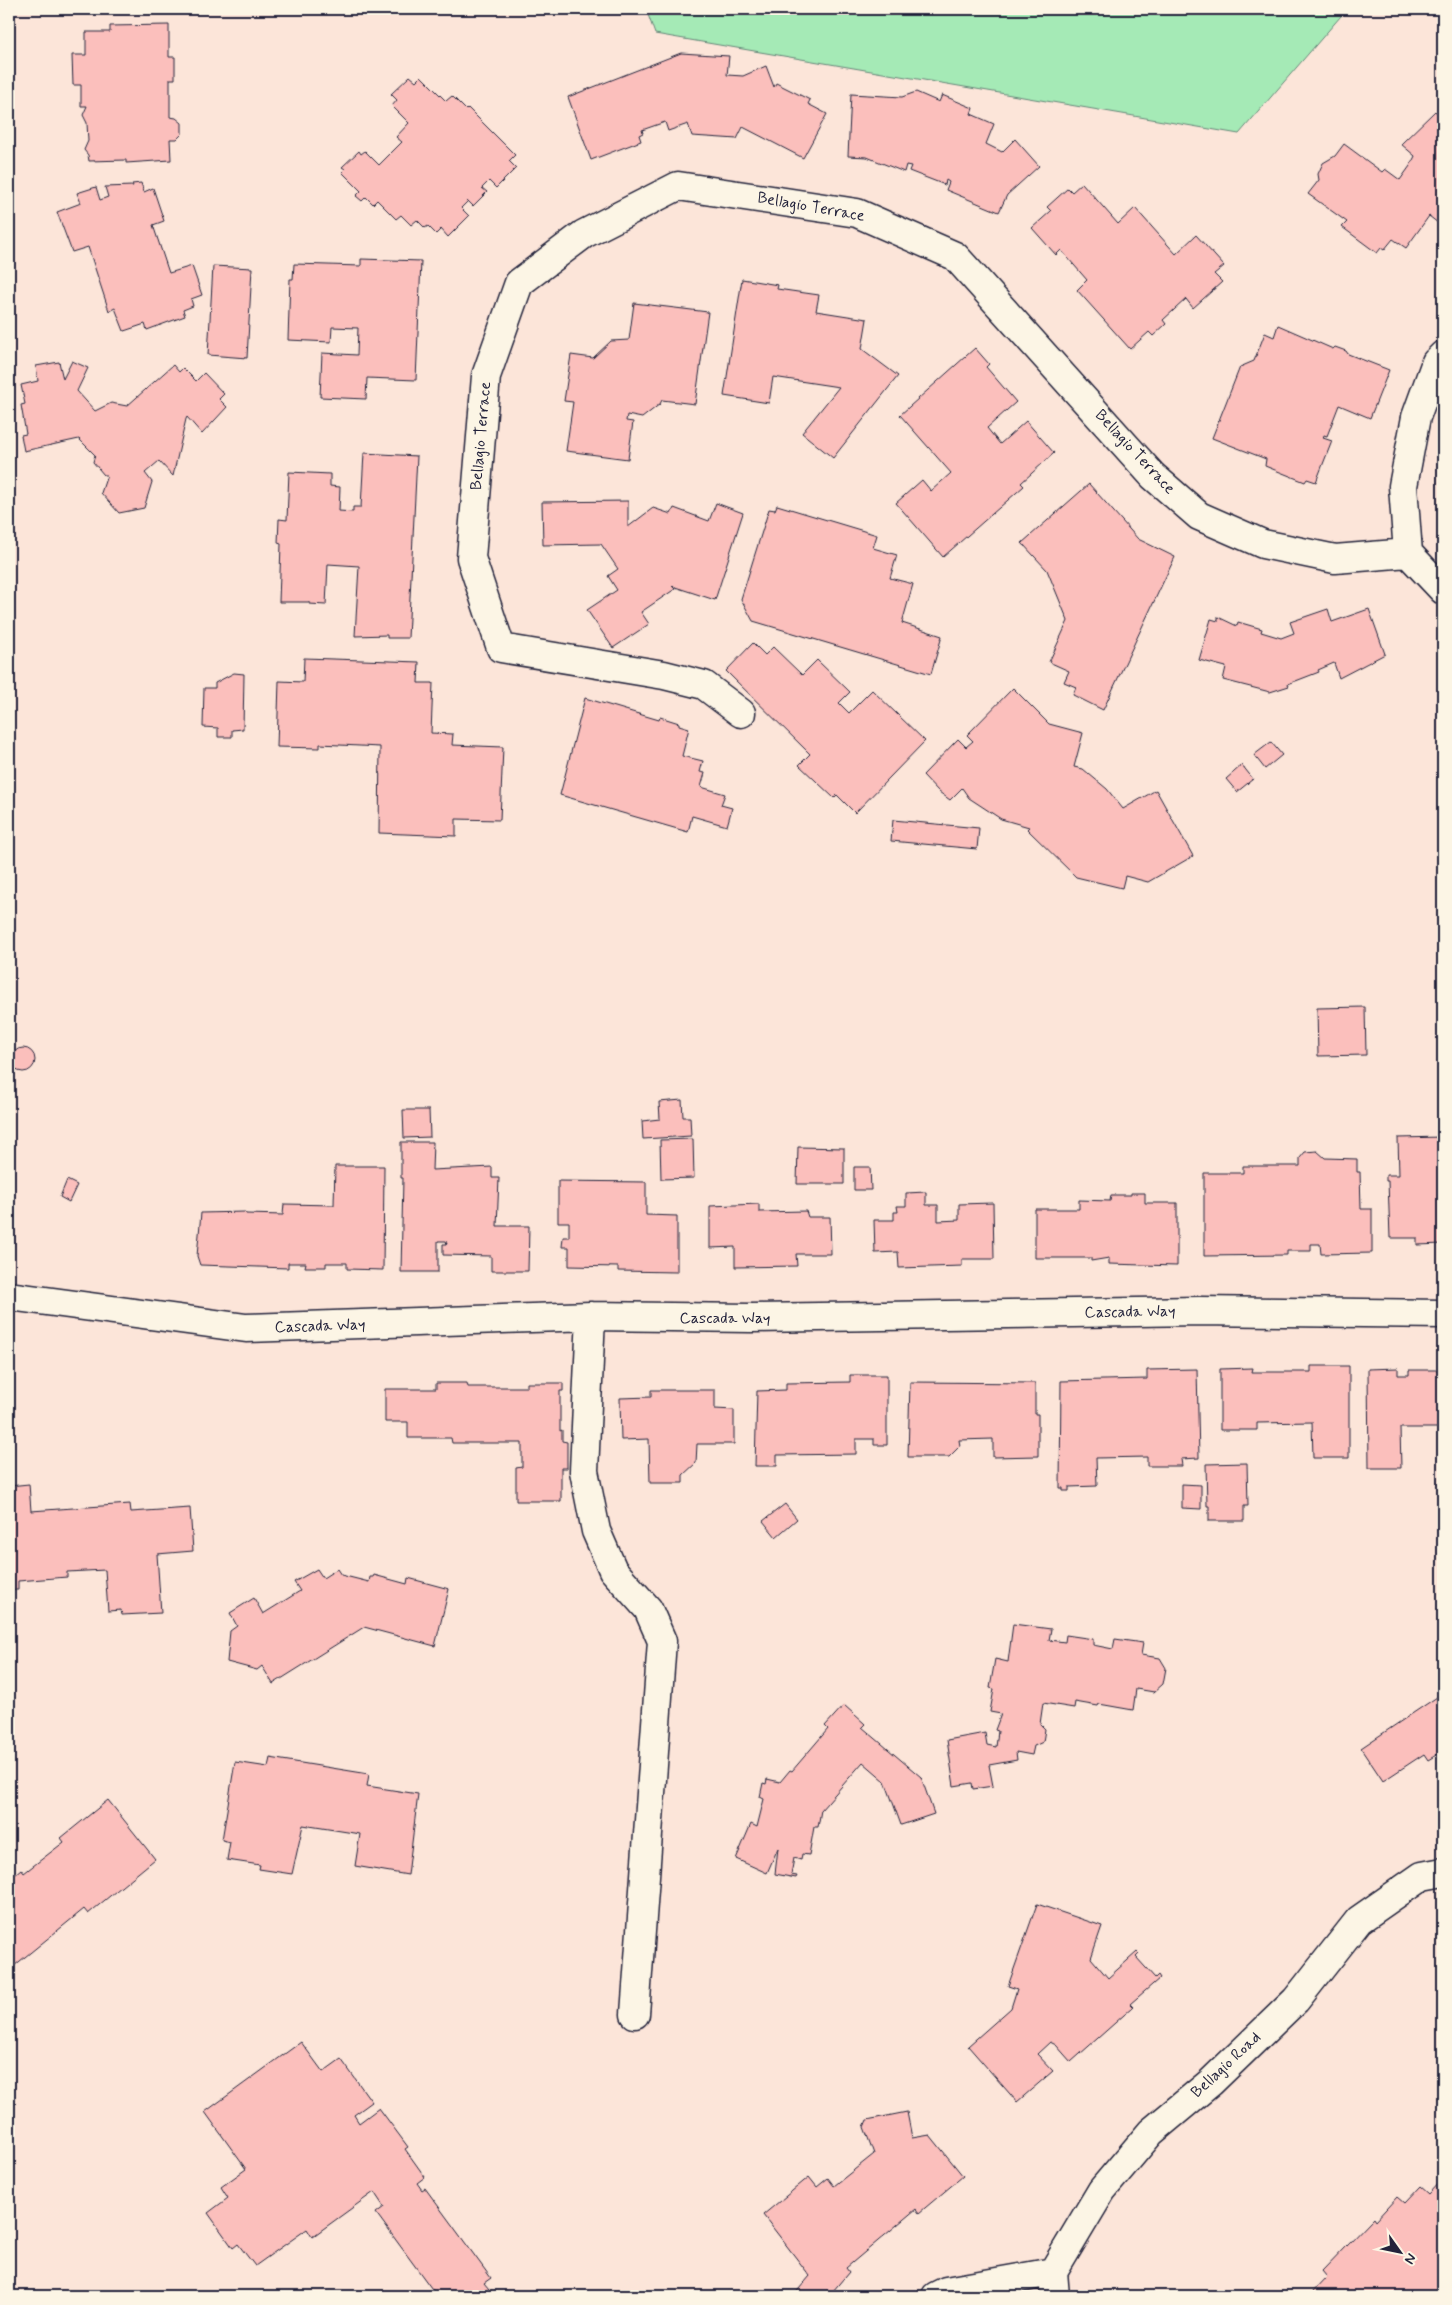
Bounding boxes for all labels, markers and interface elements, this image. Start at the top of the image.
street label: Bellagio Terrace [756,187,867,227]
street label: Bellagio Terrace [466,381,496,491]
street label: Bellagio Terrace [1090,405,1180,499]
street label: Cascada Way [1084,1301,1176,1323]
street label: Cascada Way [679,1308,771,1329]
street label: Cascada Way [274,1314,366,1338]
street label: Bellagio Road [1187,2027,1265,2103]
north arrow [1374,2228,1424,2278]
text: N [1400,2250,1420,2267]

